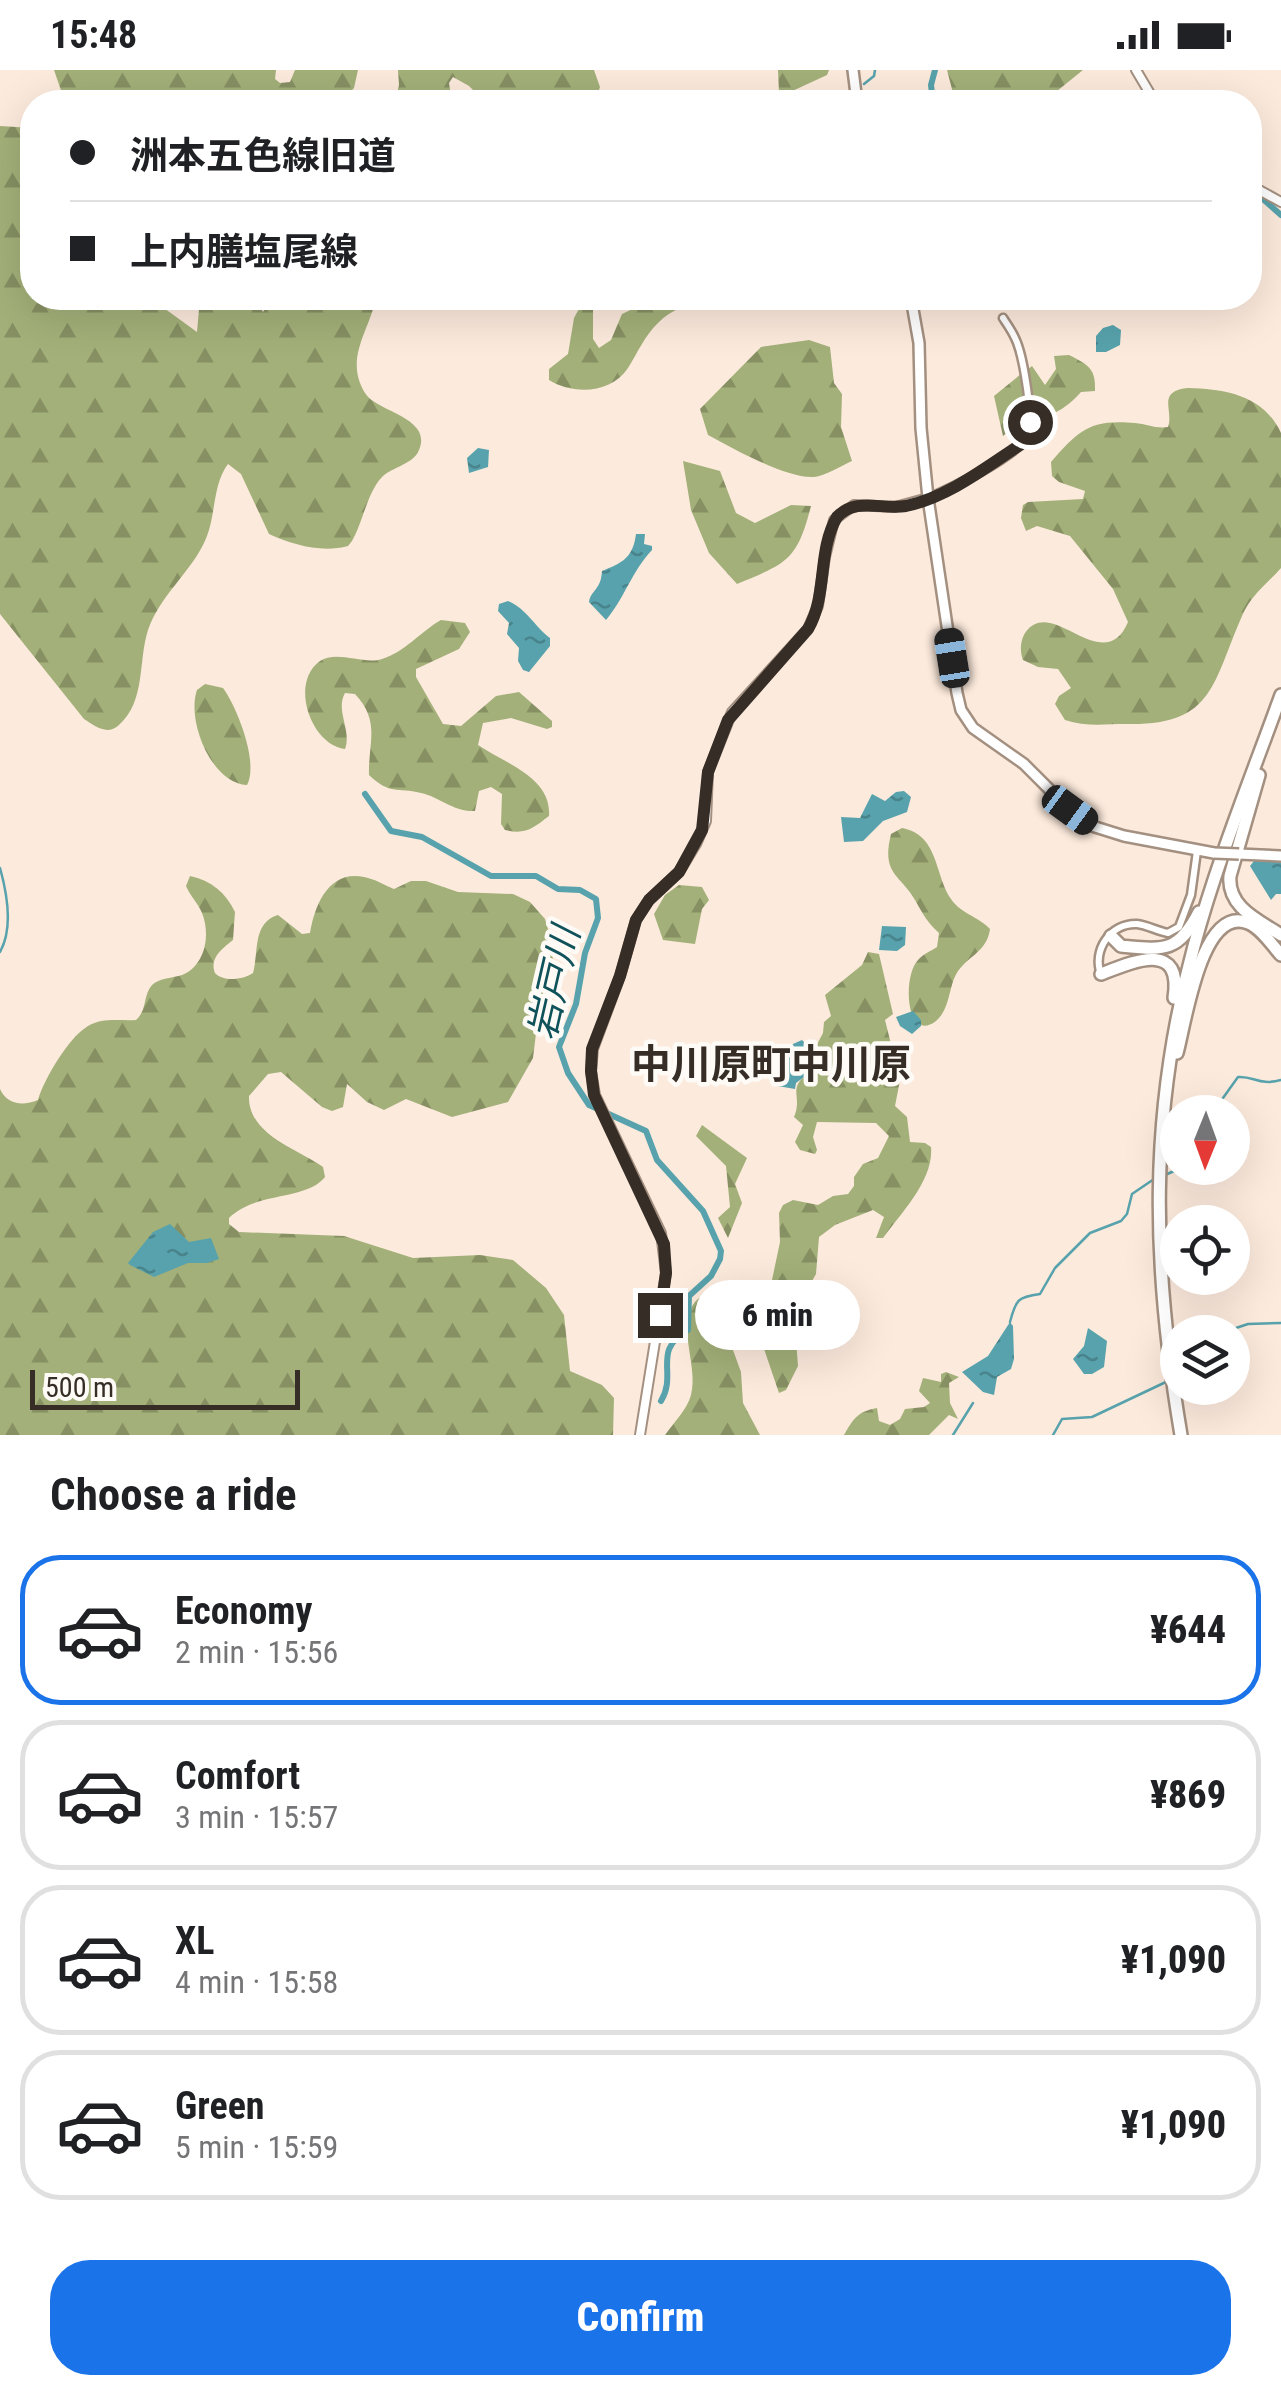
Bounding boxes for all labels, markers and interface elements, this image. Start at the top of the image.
text: 15:48 [50,13,137,57]
text: 洲本五色線旧道 [130,134,396,178]
text: 上内膳塩尾線 [130,230,358,274]
route start [1008,400,1053,445]
car [932,626,972,690]
car [1037,780,1103,840]
water label: 岩戸川 [520,919,589,1043]
district label: 中川原町中川原 [631,1041,911,1088]
north arrow [1160,1095,1250,1185]
map controls [1160,1095,1250,1405]
button: locate [1160,1205,1250,1295]
callout: 6 min [695,1280,860,1350]
route end [638,1293,683,1338]
text: 6 min [742,1296,813,1334]
button: layers [1160,1315,1250,1405]
scale bar [30,1365,300,1410]
text: 500 m [45,1371,114,1404]
text: Choose a ride [50,1468,297,1521]
icon: car [55,1585,145,1675]
text: Economy [175,1589,312,1633]
text: ¥644 [1150,1608,1226,1652]
text: 2 min · 15:56 [175,1633,338,1671]
icon: car [55,1750,145,1840]
text: Comfort [175,1754,300,1798]
text: ¥869 [1150,1773,1226,1817]
text: 3 min · 15:57 [175,1798,338,1836]
icon: car [55,1915,145,2005]
text: XL [175,1919,214,1963]
text: ¥1,090 [1121,1938,1226,1982]
text: 4 min · 15:58 [175,1963,338,2001]
icon: car [55,2080,145,2170]
text: Green [175,2084,265,2128]
text: ¥1,090 [1121,2103,1226,2147]
text: 5 min · 15:59 [175,2128,338,2166]
button: Confirm [50,2260,1231,2375]

